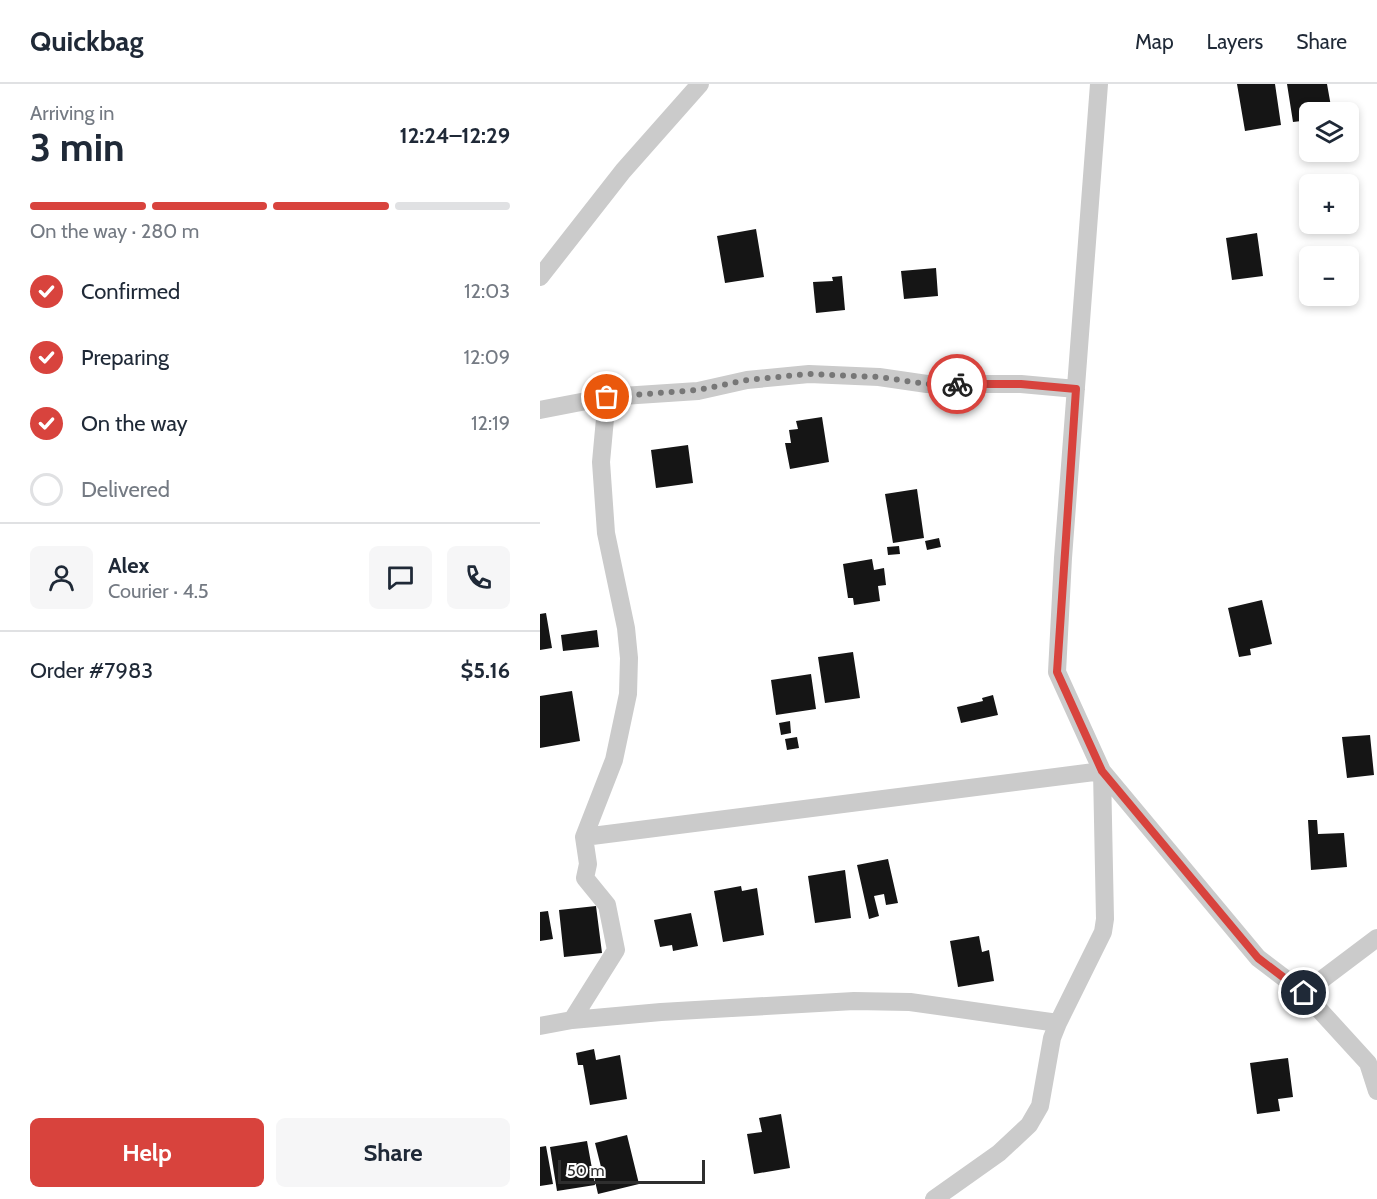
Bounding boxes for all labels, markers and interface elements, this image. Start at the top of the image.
text: Quickbag [30,24,144,58]
text: Map [1135,29,1174,54]
text: Layers [1207,29,1263,54]
text: Share [1296,29,1347,54]
text: Arriving in [30,101,114,125]
map controls [1299,102,1359,306]
button: layers [1299,102,1359,162]
text: 12:24–12:29 [400,122,510,149]
text: 3 min [30,123,125,171]
button: + [1299,174,1359,234]
text: On the way · 280 m [30,219,199,243]
button: − [1299,246,1359,306]
icon: check [30,275,63,308]
text: Confirmed [81,278,180,305]
text: 12:03 [464,279,510,303]
icon: check [30,341,63,374]
text: Preparing [81,344,169,371]
text: 12:09 [464,345,510,369]
courier [927,354,987,414]
icon: bike [941,368,974,401]
pin [581,371,632,422]
icon: bag [590,380,623,413]
icon: check [30,407,63,440]
text: On the way [81,410,188,437]
text: 12:19 [471,411,510,435]
text: Delivered [81,476,170,503]
button: person [30,546,93,609]
button: chat [369,546,432,609]
button: phone [447,546,510,609]
text: Alex [108,552,149,579]
text: Courier · 4.5 [108,579,209,603]
text: Order #7983 [30,657,153,684]
text: $5.16 [460,657,510,684]
pin [1278,967,1329,1018]
icon: home [1287,976,1320,1009]
button: Help [30,1118,264,1187]
button: Share [276,1118,510,1187]
scale bar [558,1157,705,1184]
text: 50 m [567,1161,604,1180]

